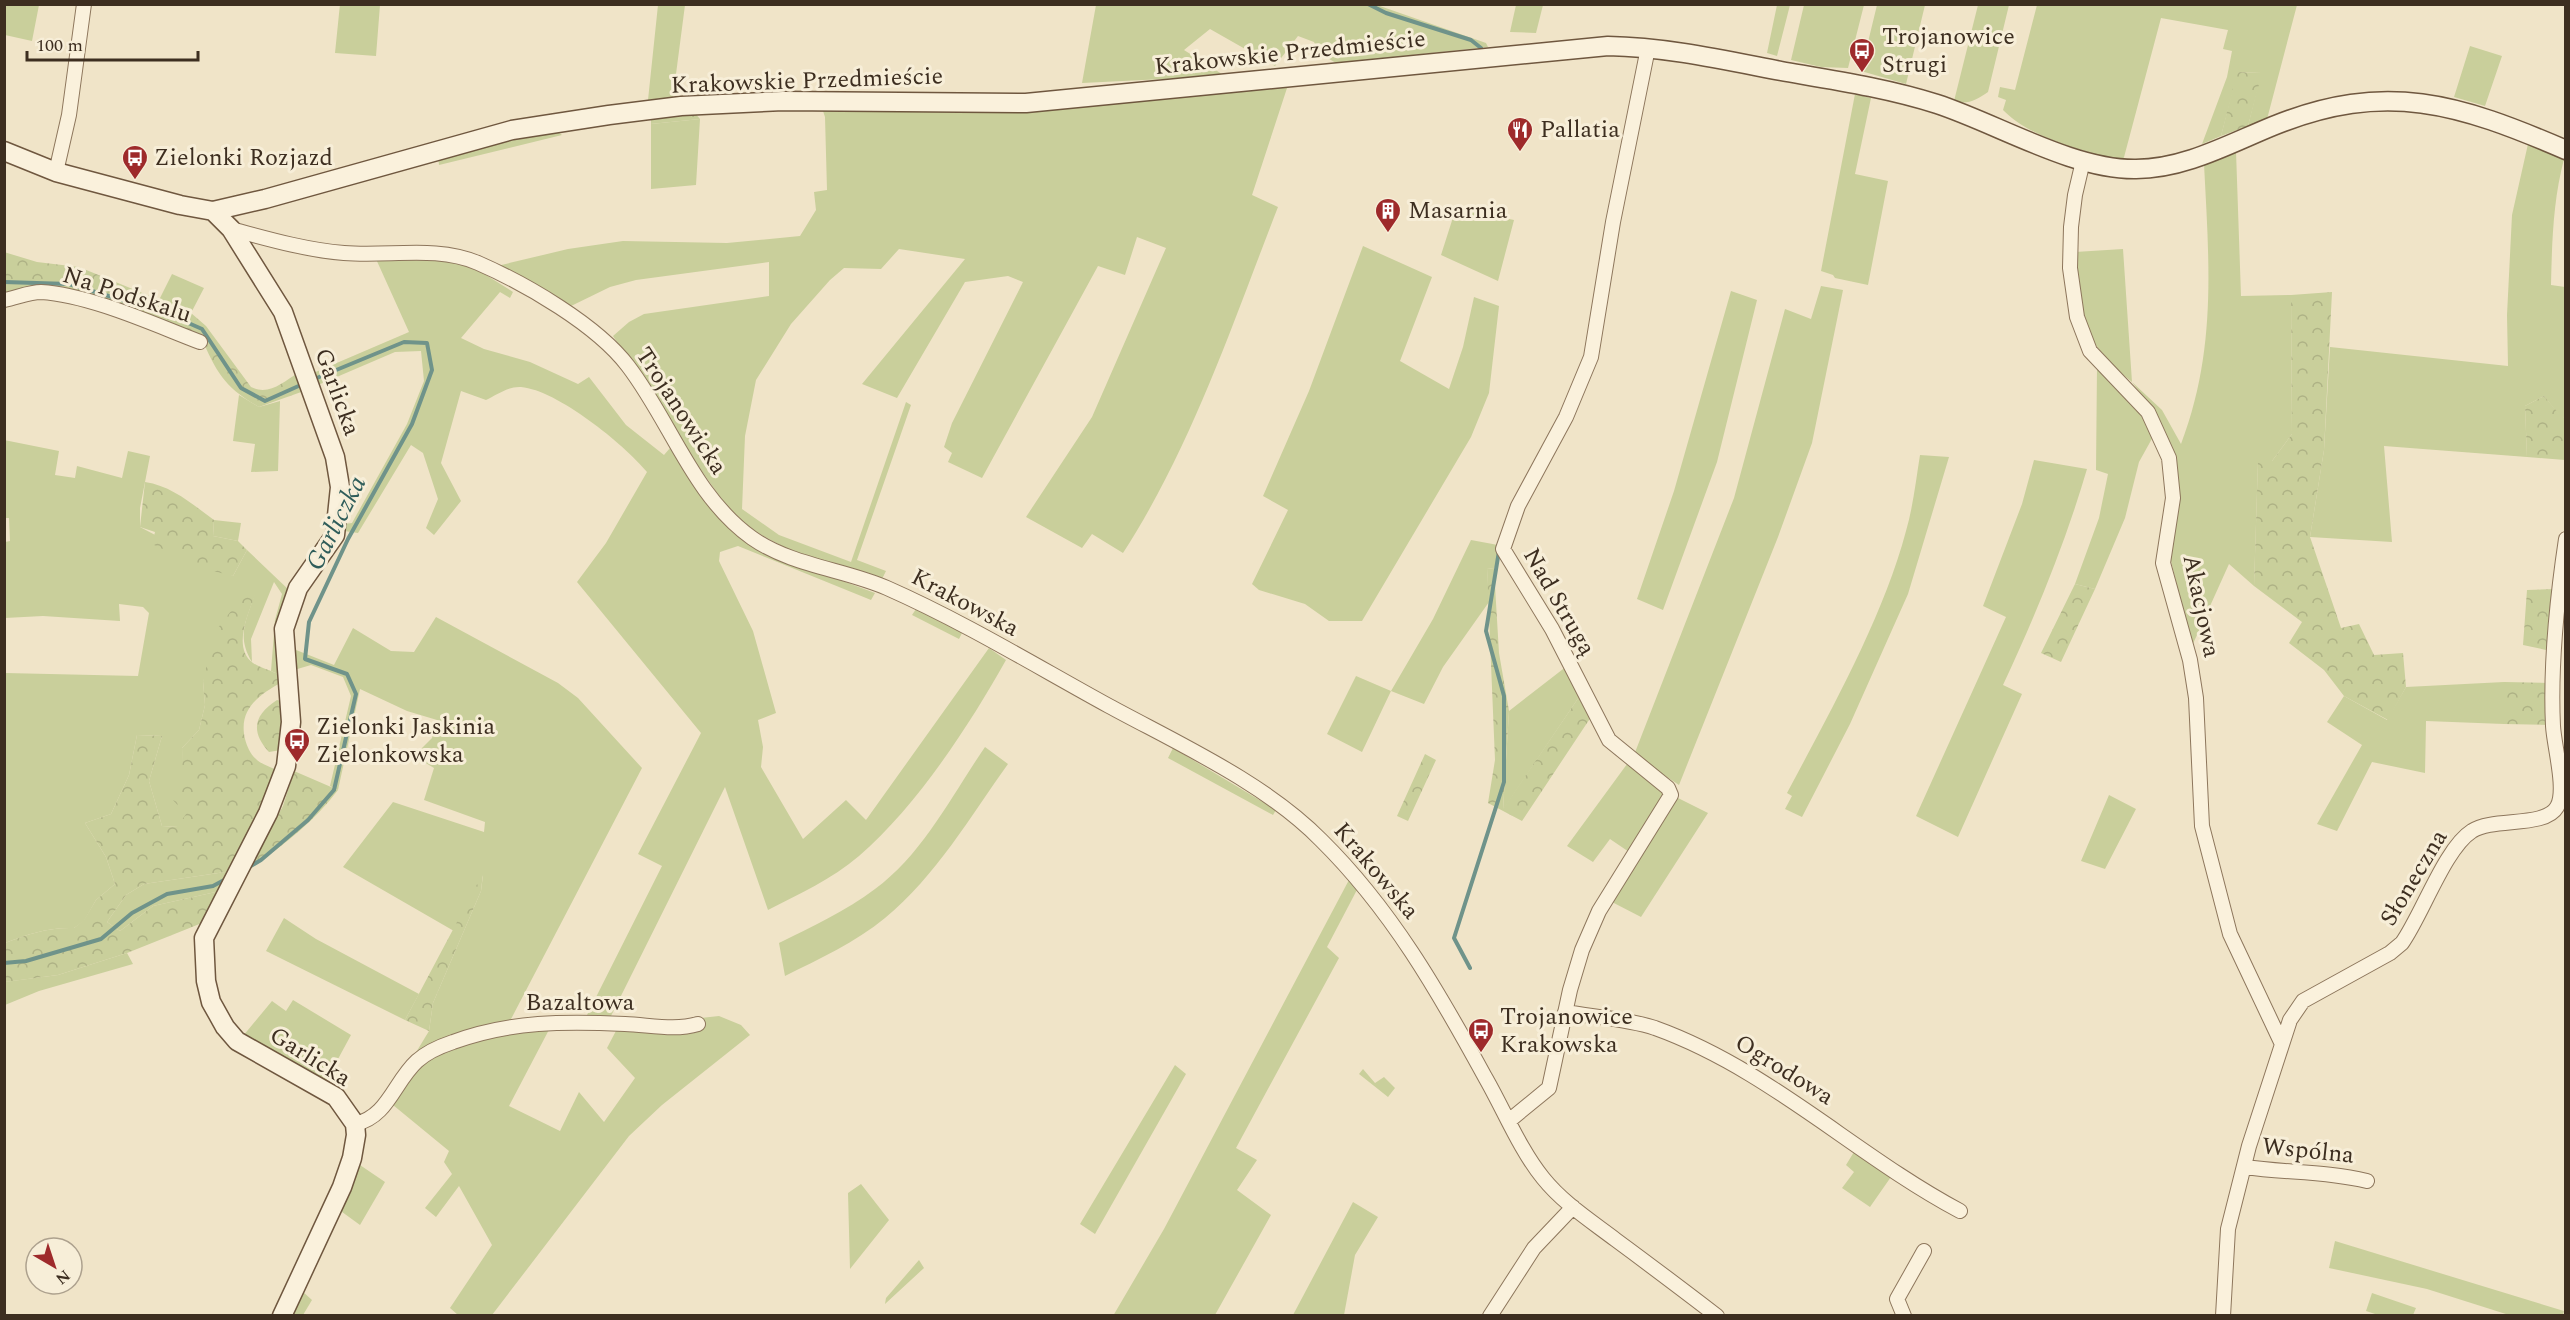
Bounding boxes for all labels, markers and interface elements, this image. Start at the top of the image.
place label: Trojanowice Strugi [1882,19,2015,83]
street label: Krakowskie Przedmieście [1153,21,1427,85]
scale bar [27,24,198,62]
text: 100 m [36,32,83,59]
bus stop icon: Trojanowice Strugi [1847,36,1877,74]
street label: Krakowskie Przedmieście [670,58,944,104]
place label: Pallatia [1540,112,1620,148]
restaurant icon: Pallatia [1505,115,1535,153]
place label: Zielonki Rozjazd [154,140,333,176]
bus stop icon: Zielonki Rozjazd [120,143,150,181]
place label: Masarnia [1408,193,1508,229]
building icon: Masarnia [1373,196,1403,234]
street label: Na Podskalu [58,257,196,333]
street label: Trojanowicka [626,340,736,482]
street label: Garlicka [305,343,369,441]
water label: Garliczka [295,469,377,577]
street label: Nad Strugą [1514,541,1605,663]
street label: Akacjowa [2173,551,2230,661]
street label: Krakowska [905,559,1026,647]
place label: Zielonki Jaskinia Zielonkowska [316,709,496,773]
bus stop icon: Zielonki Jaskinia Zielonkowska [282,726,312,764]
street label: Krakowska [1324,814,1428,928]
street label: Słoneczna [2371,823,2457,933]
street label: Bazaltowa [526,985,635,1021]
place label: Trojanowice Krakowska [1500,999,1633,1063]
bus stop icon: Trojanowice Krakowska [1466,1016,1496,1054]
street label: Garlicka [262,1018,358,1096]
street label: Ogrodowa [1727,1025,1841,1115]
street label: Wspólna [2260,1128,2356,1174]
north arrow [24,1236,84,1296]
text: N [50,1263,75,1290]

